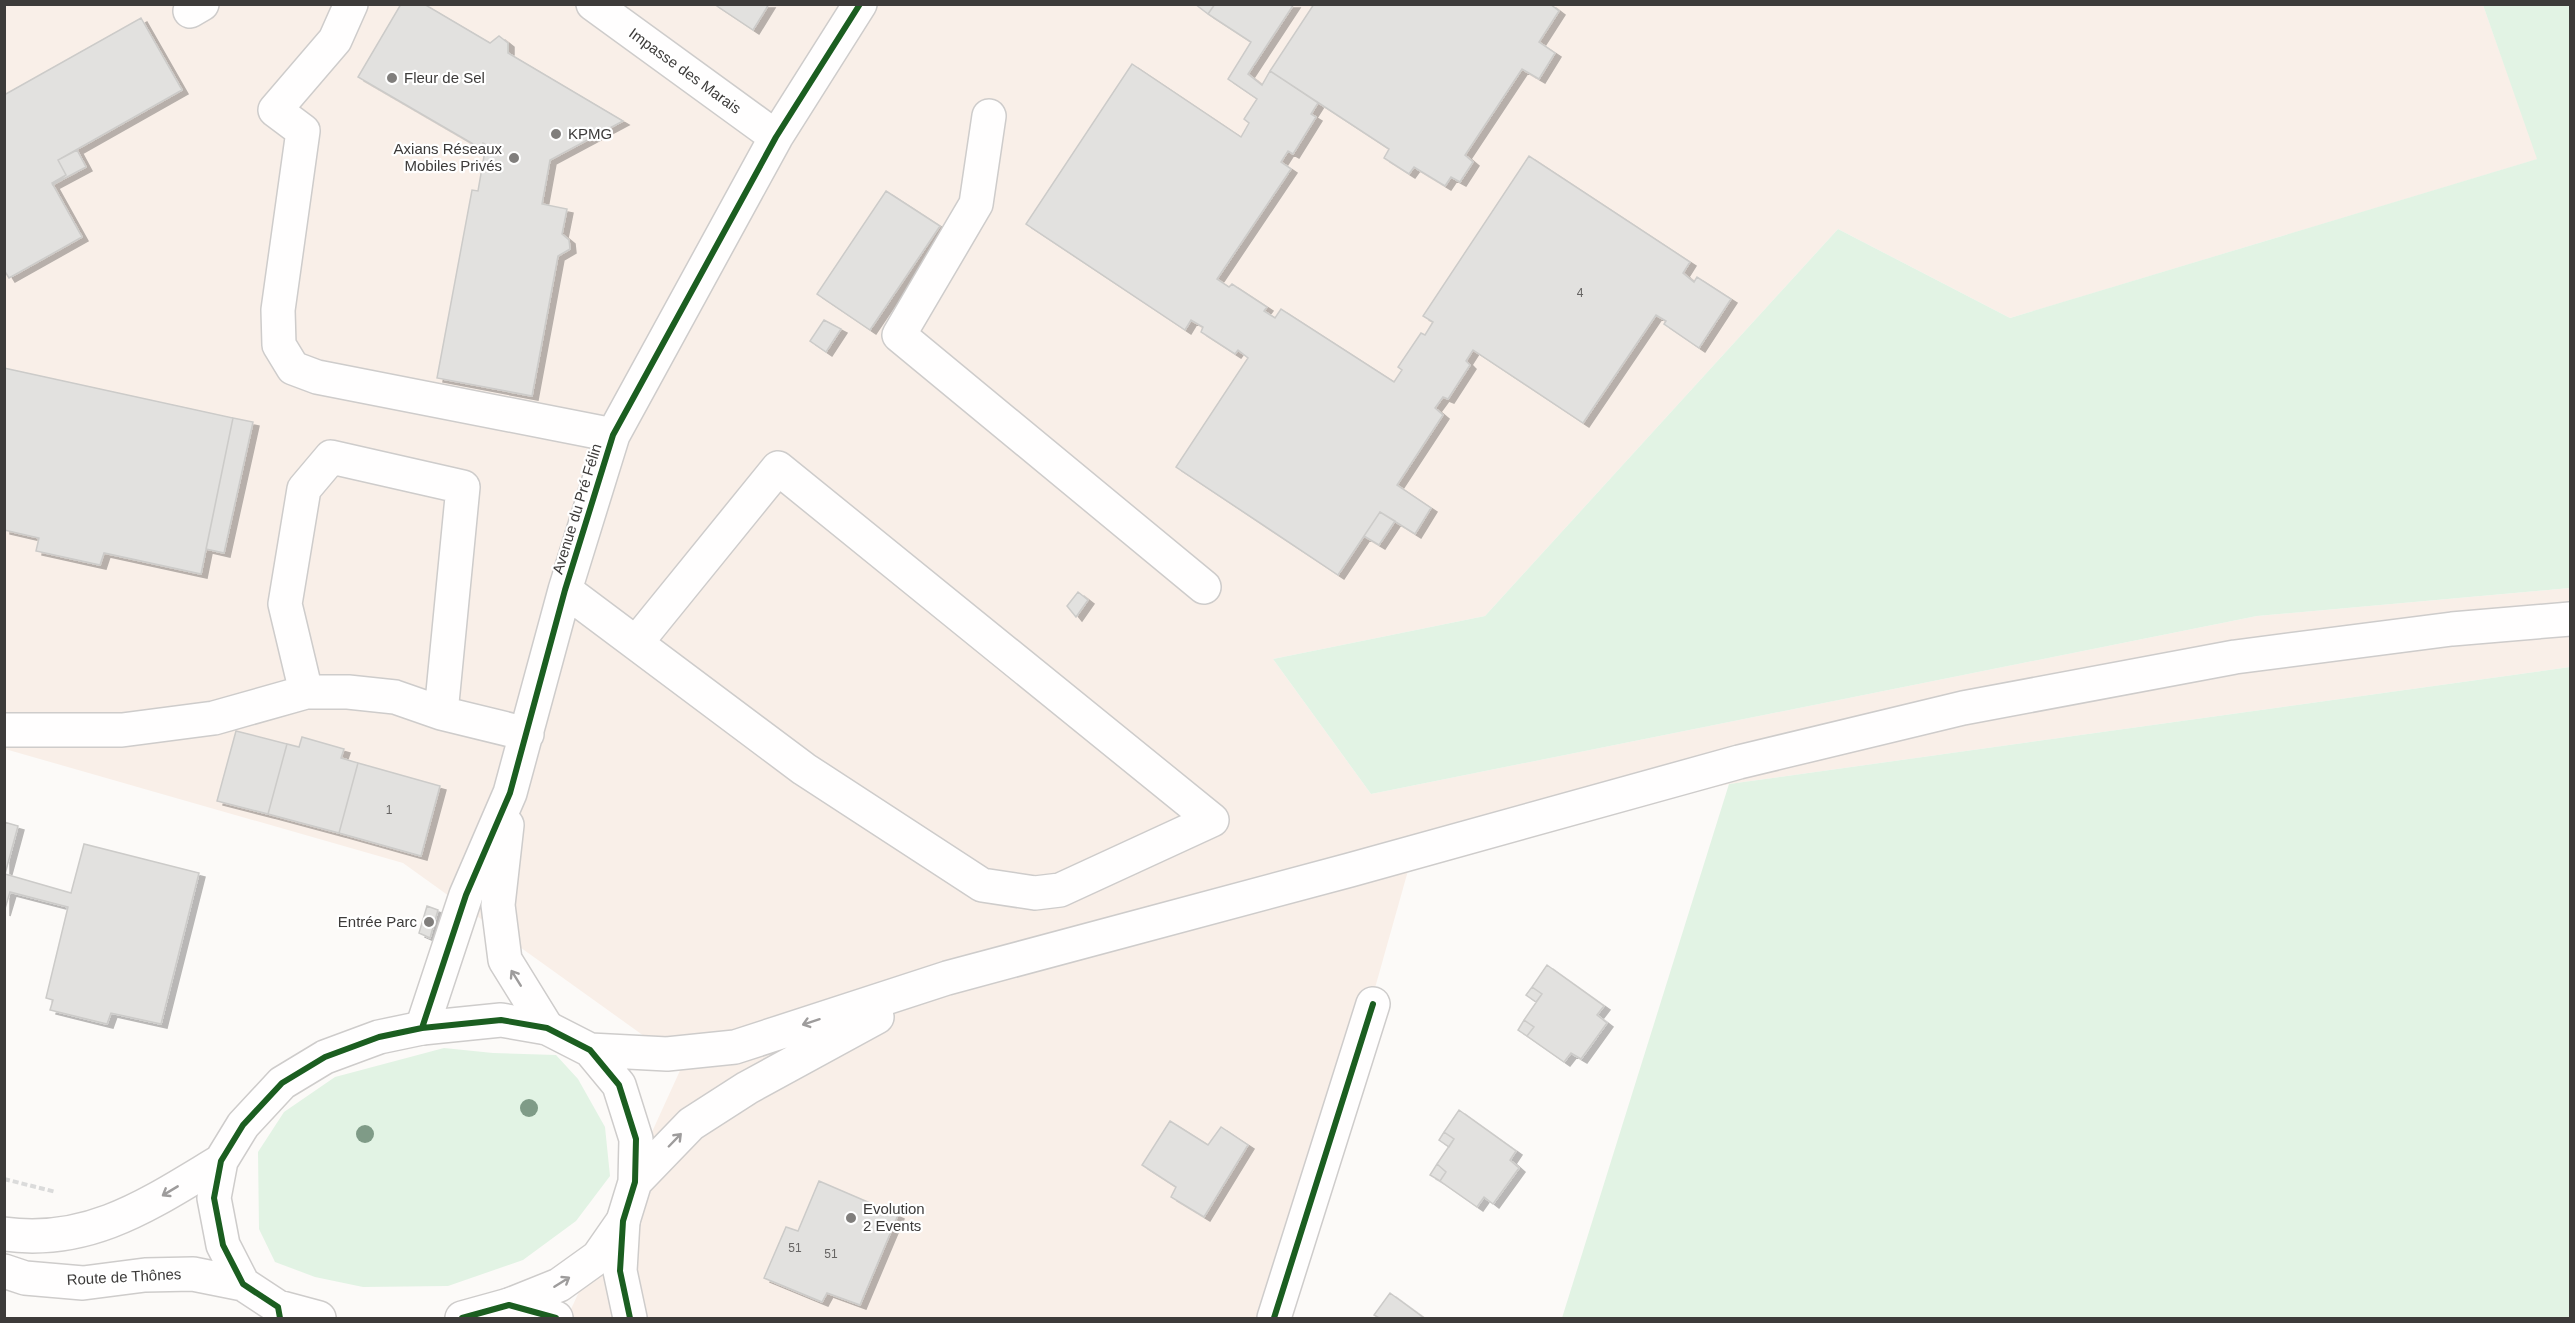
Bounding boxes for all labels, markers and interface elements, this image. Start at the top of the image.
street label: Impasse des Marais [626,24,745,117]
place label: Fleur de Sel [404,69,485,86]
marker: Fleur de Sel [385,71,399,85]
place label: KPMG [568,125,612,142]
marker: KPMG [549,127,563,141]
place label: Axians Réseaux Mobiles Privés [394,140,502,174]
marker: Axians Réseaux Mobiles Privés [507,151,521,165]
house number: 4 [1577,286,1584,300]
street label: Avenue du Pré Félin [549,442,604,576]
house number: 1 [386,803,393,817]
place label: Entrée Parc [338,913,417,930]
marker: Entrée Parc [422,915,436,929]
one-way arrow [509,970,521,987]
one-way arrow [802,1018,821,1029]
one-way arrow [668,1132,683,1147]
one-way arrow [162,1186,179,1198]
place label: Evolution 2 Events [863,1200,925,1234]
marker: Evolution 2 Events [844,1211,858,1225]
house number: 51 [788,1241,802,1255]
house number: 51 [824,1247,838,1261]
street label: Route de Thônes [66,1265,182,1288]
one-way arrow [553,1275,570,1287]

